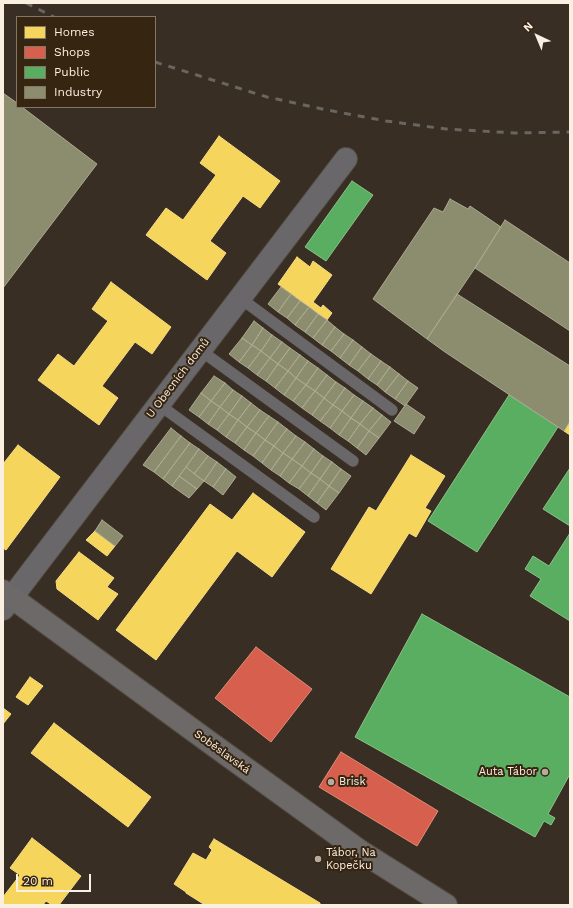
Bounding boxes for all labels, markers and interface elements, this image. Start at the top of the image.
legend [16,16,156,108]
north arrow [517,16,557,56]
text: N [521,19,536,35]
text: Homes [54,25,95,39]
text: Shops [54,45,90,59]
text: Public [54,65,90,79]
text: Industry [54,85,102,99]
street label: U Obecních domů [144,336,212,420]
street label: Soběslavská [191,727,253,777]
place label: Auta Tábor [479,765,537,779]
marker: Auta Tábor [540,767,550,777]
place label: Brisk [339,775,366,789]
marker: Brisk [326,777,336,787]
place label: Tábor, Na Kopečku [326,846,376,872]
marker: Tábor, Na Kopečku [313,854,323,864]
scale bar [18,866,93,892]
text: 20 m [23,874,53,888]

